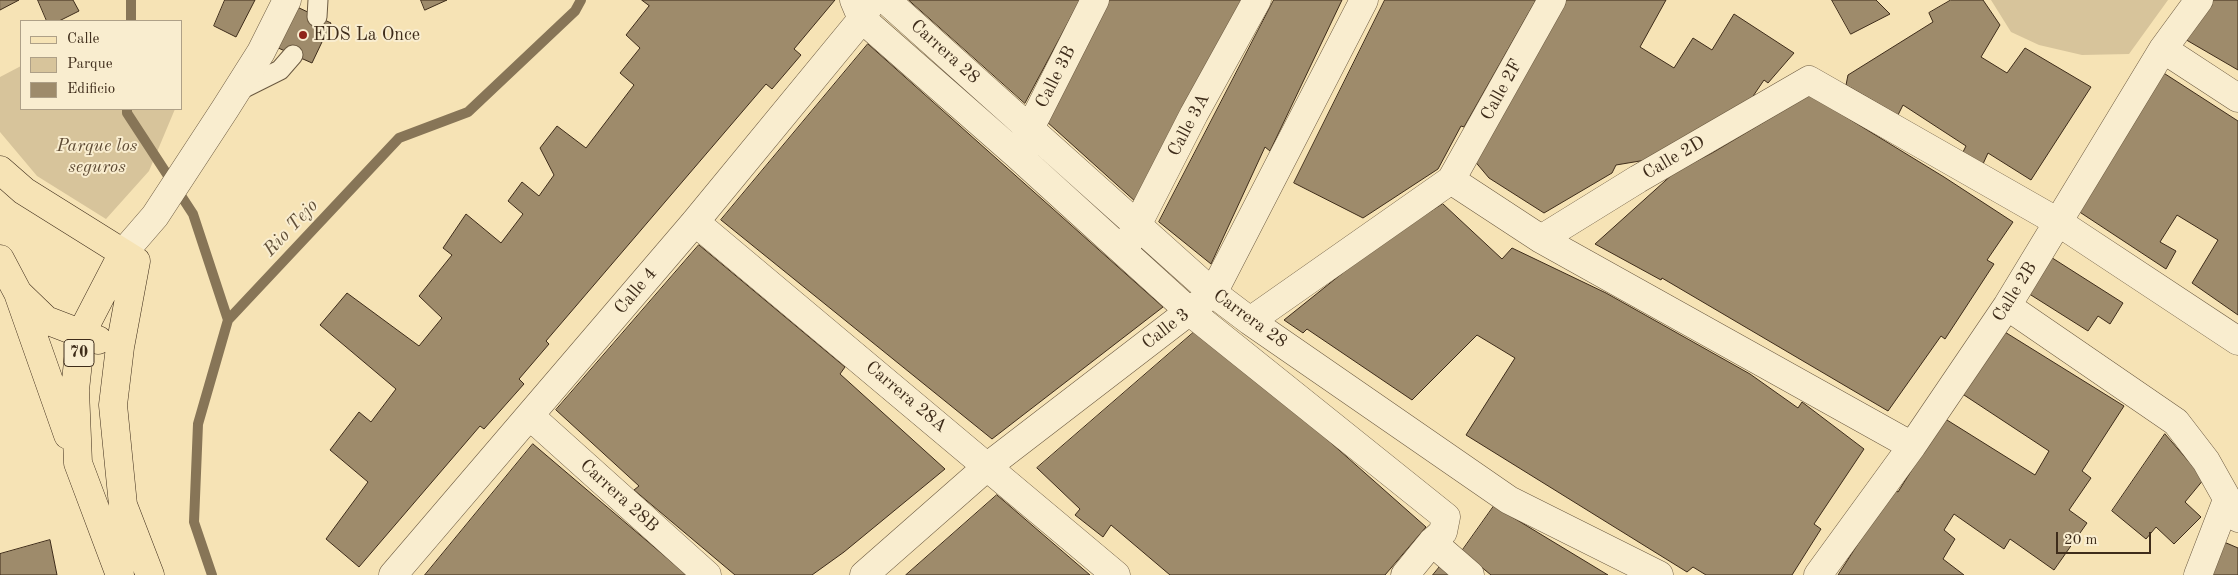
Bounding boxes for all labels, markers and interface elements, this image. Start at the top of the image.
street label: Carrera 28 [906,15,984,89]
legend [20,20,182,110]
place label: EDS La Once [313,24,420,46]
marker: EDS La Once [297,29,309,41]
text: Calle [67,32,99,47]
street label: Calle 3B [1031,42,1081,112]
street label: Calle 2F [1476,56,1528,124]
text: Parque [67,57,113,72]
text: Edificio [67,82,115,97]
street label: Calle 3A [1163,90,1215,160]
street label: Calle 2D [1639,132,1709,184]
park label: Parque los seguros [57,135,137,178]
water label: Rio Tejo [259,195,323,261]
street label: Calle 2B [1988,258,2042,326]
street label: Calle 4 [610,263,662,319]
street label: Carrera 28 [1209,285,1291,353]
street label: Calle 3 [1138,304,1194,354]
road number: 70 [64,339,94,366]
street label: Carrera 28A [861,357,951,437]
street label: Carrera 28B [575,455,663,537]
scale bar [2058,522,2153,554]
text: 20 m [2064,533,2098,548]

